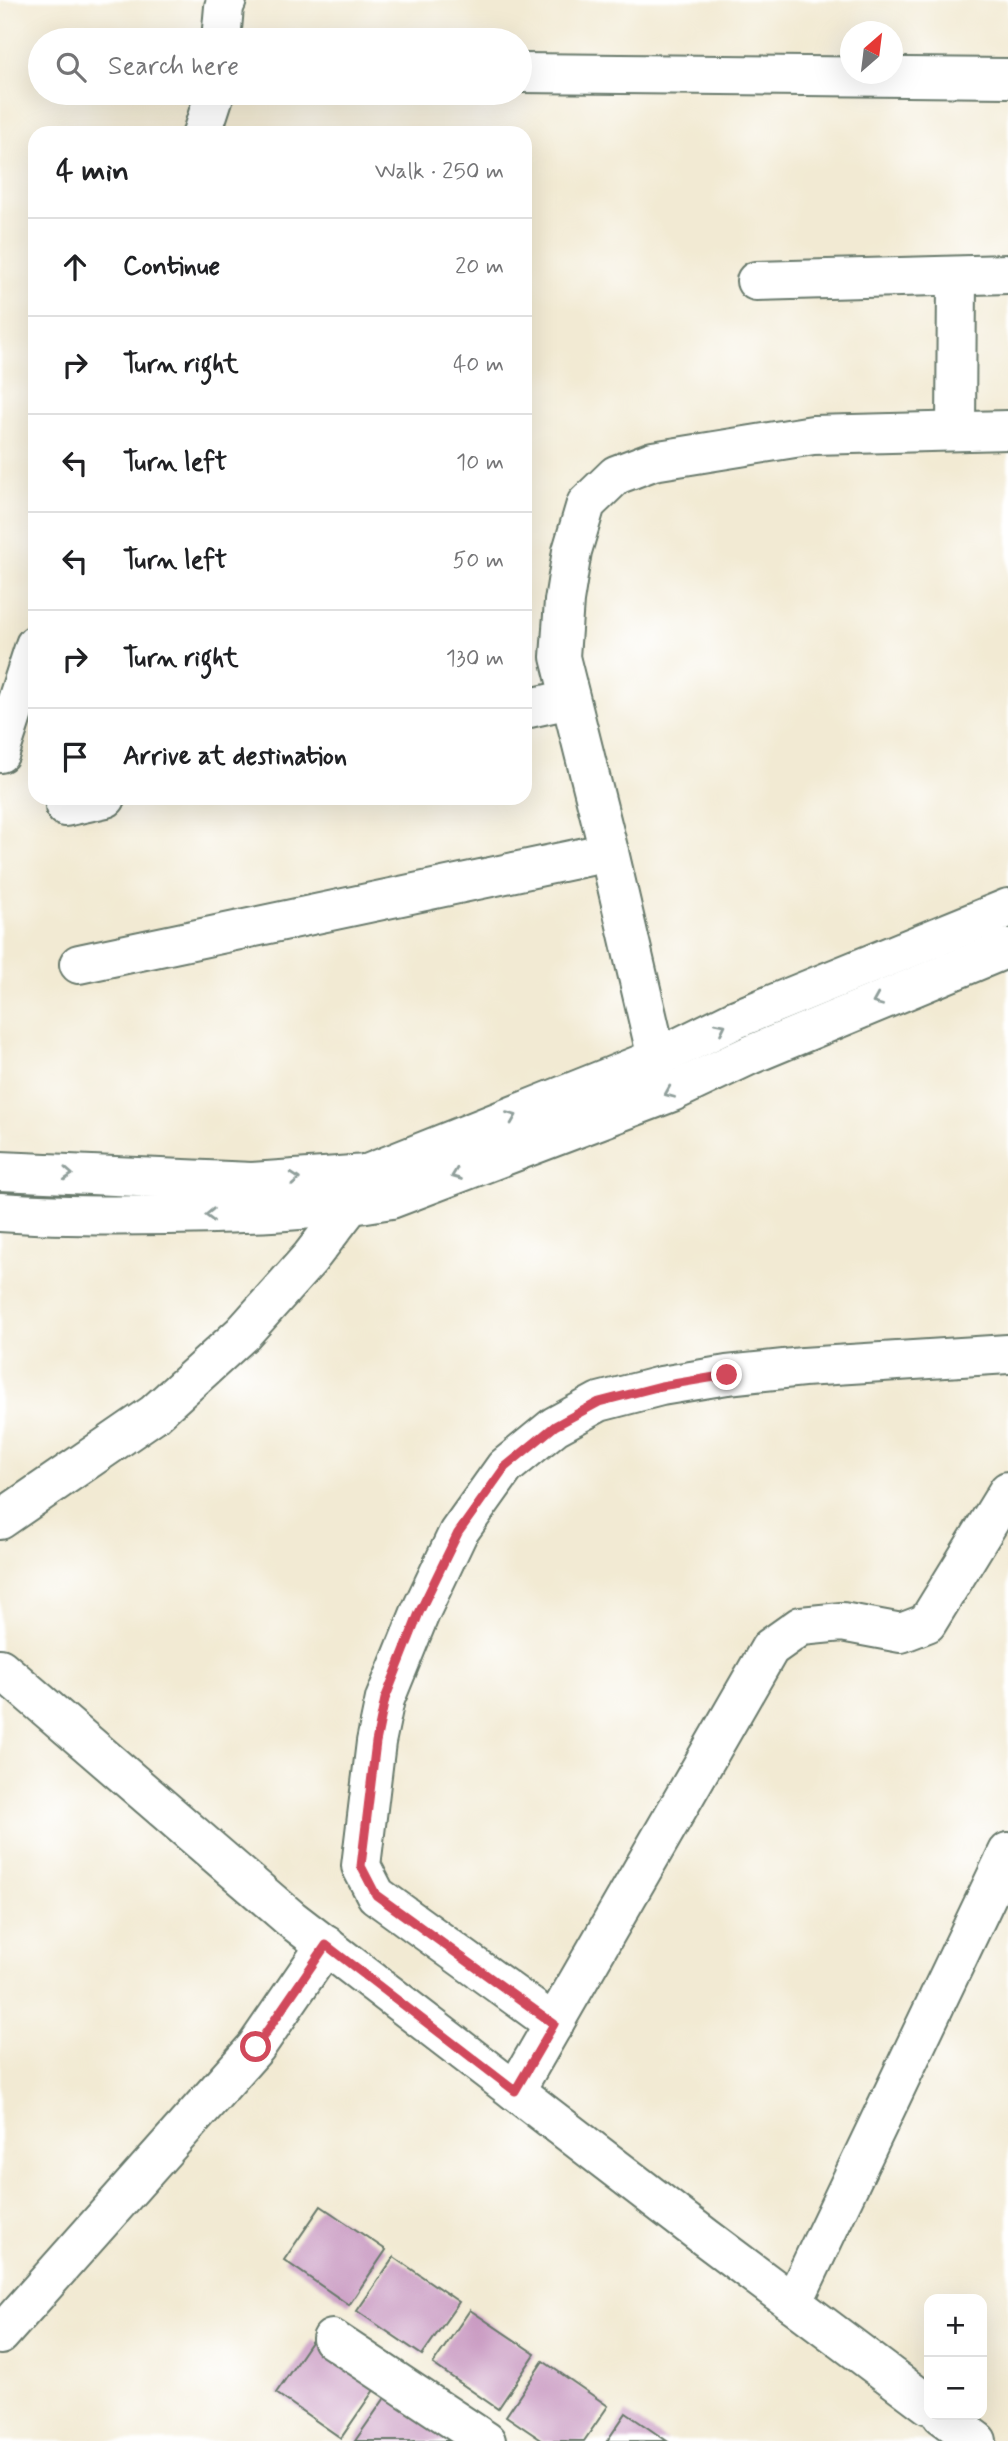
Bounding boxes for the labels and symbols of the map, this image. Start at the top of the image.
north arrow [840,21,903,84]
one-way arrow [871,993,883,1007]
one-way arrow [714,1021,726,1035]
one-way arrow [663,1085,675,1099]
one-way arrow [505,1111,517,1125]
one-way arrow [63,1166,74,1181]
one-way arrow [451,1167,463,1181]
one-way arrow [290,1172,301,1187]
one-way arrow [204,1207,214,1223]
route end [711,1359,742,1390]
route start [240,2031,271,2062]

